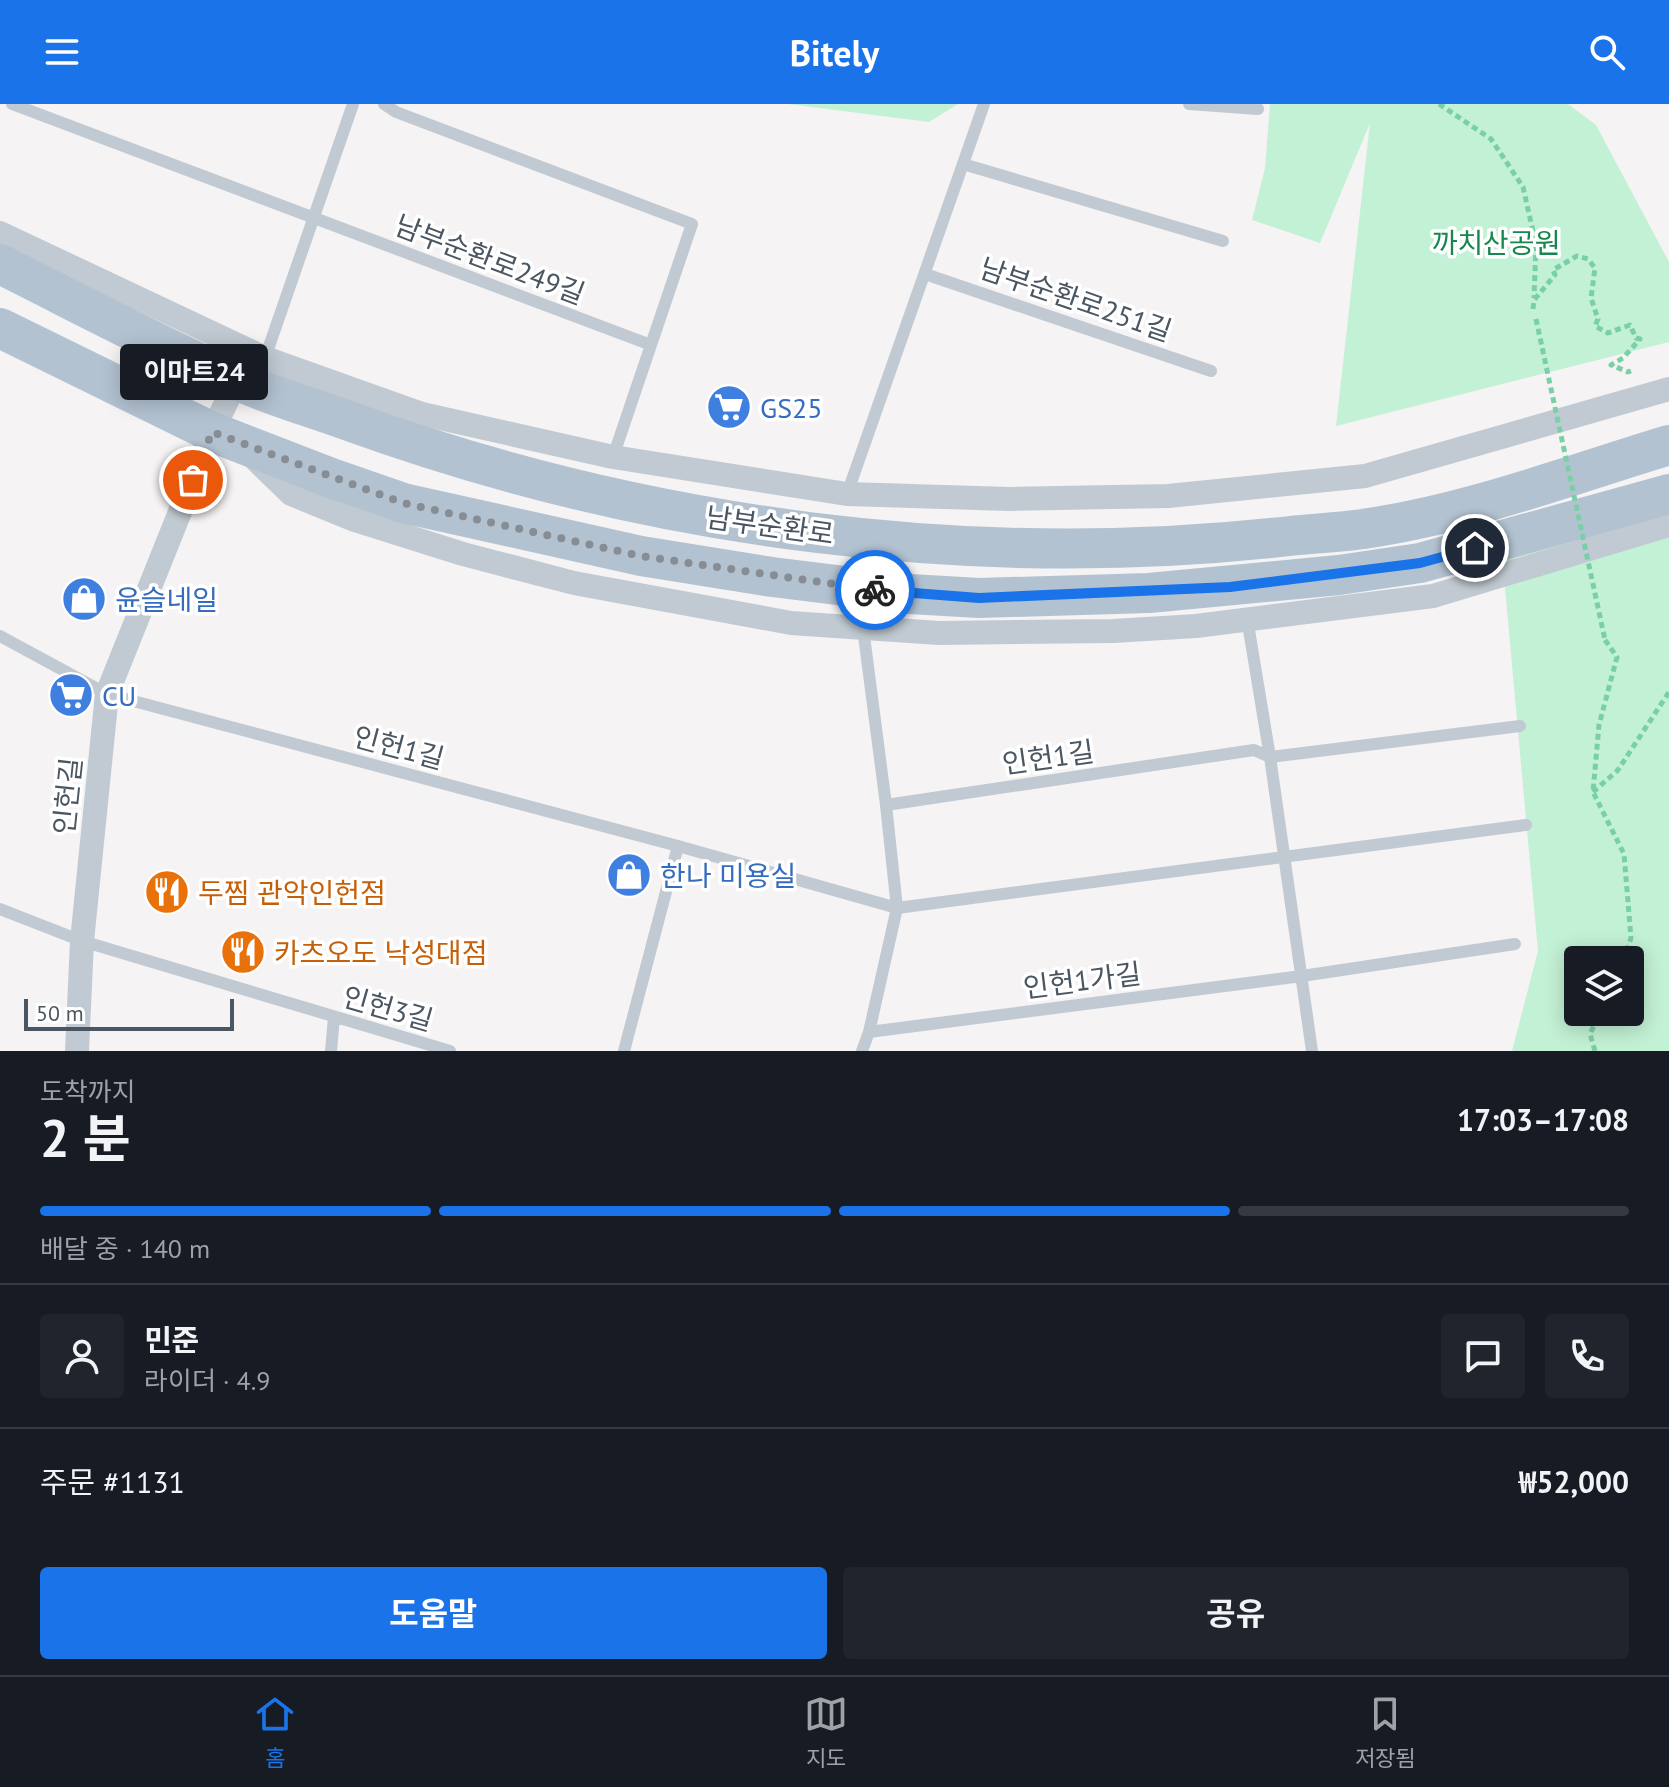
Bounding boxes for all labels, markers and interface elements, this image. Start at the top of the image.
text: Bitely [790,29,879,76]
icon: menu [40,30,84,74]
icon: search [1585,30,1629,74]
street label: 남부순환로249길 [390,206,590,312]
park label: 까치산공원 [1432,224,1560,261]
street label: 남부순환로251길 [975,249,1177,349]
callout: 이마트24 [119,344,267,400]
text: 이마트24 [143,355,245,388]
supermarket icon: GS25 [705,383,753,431]
place label: GS25 [760,389,823,426]
pin [159,446,227,514]
icon: bag [171,458,215,502]
street label: 남부순환로 [704,498,836,552]
pin [1441,514,1509,582]
icon: home [1453,526,1497,570]
courier [835,550,915,630]
icon: bike [853,568,897,612]
shop icon: 윤슬네일 [60,575,108,623]
place label: 윤슬네일 [115,581,218,618]
supermarket icon: CU [47,671,95,719]
place label: CU [102,677,136,714]
street label: 인헌1길 [350,717,448,777]
street label: 인헌1길 [1000,732,1096,782]
street label: 인헌길 [45,756,89,836]
shop icon: 한나 미용실 [605,851,653,899]
place label: 한나 미용실 [660,857,796,894]
restaurant icon: 두찜 관악인헌점 [143,868,191,916]
place label: 두찜 관악인헌점 [198,874,386,911]
restaurant icon: 카츠오도 낙성대점 [219,928,267,976]
place label: 카츠오도 낙성대점 [274,934,488,971]
map controls [1564,946,1644,1026]
button: layers [1564,946,1644,1026]
street label: 인헌1가길 [1021,954,1143,1006]
street label: 인헌3길 [338,977,438,1039]
scale bar [24,995,234,1031]
text: 50 m [36,999,84,1027]
text: 도착까지 [40,1075,136,1108]
text: 17:03–17:08 [1457,1100,1629,1139]
text: 2 분 [40,1104,130,1171]
text: 배달 중 · 140 m [40,1232,210,1265]
button: person [40,1314,124,1398]
button: chat [1441,1314,1525,1398]
button: phone [1545,1314,1629,1398]
text: 민준 [144,1320,199,1359]
text: 라이더 · 4.9 [144,1364,271,1397]
text: 주문 #1131 [40,1462,185,1501]
text: ₩52,000 [1519,1462,1629,1501]
button: 도움말 [40,1567,827,1659]
button: 공유 [843,1567,1629,1659]
tab: 홈 [253,1692,297,1772]
tab: 지도 [804,1692,848,1772]
tab: 저장됨 [1355,1692,1416,1772]

